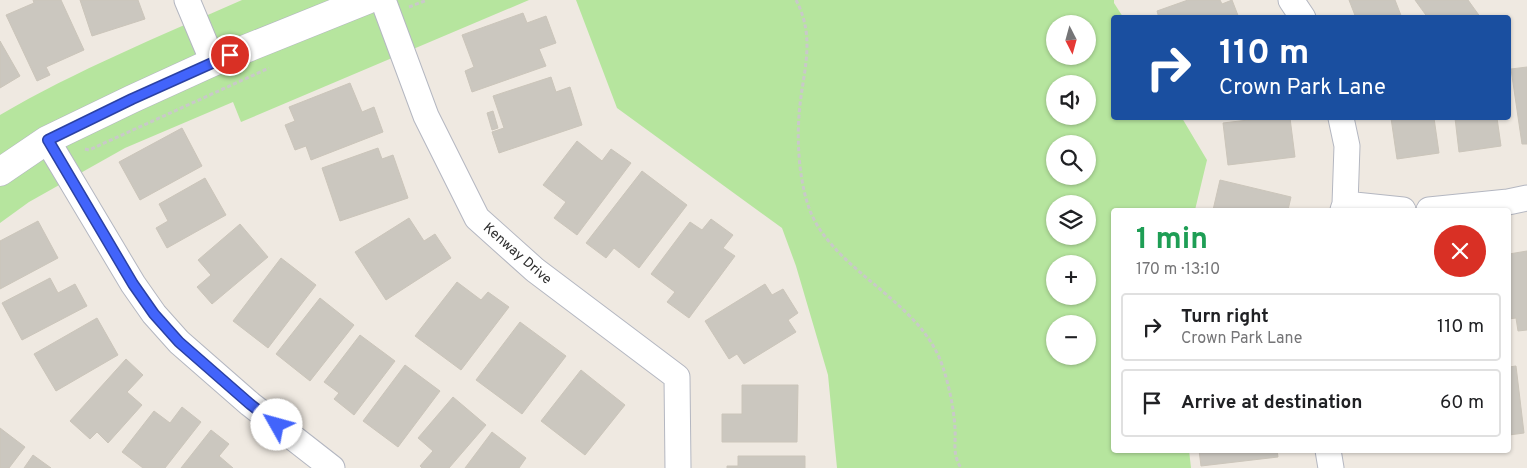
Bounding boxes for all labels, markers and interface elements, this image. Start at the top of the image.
north arrow [1046,15,1096,65]
map controls [1046,15,1096,365]
text: 110 m [1219,32,1309,76]
pin [209,34,251,76]
icon: right [1136,35,1201,100]
icon: arrive [216,41,244,69]
button: sound [1046,75,1096,125]
text: Crown Park Lane [1219,75,1386,102]
button: search [1046,135,1096,185]
button: layers [1046,195,1096,245]
street label: Kenway Drive [479,220,555,289]
text: 1 min [1136,222,1208,259]
button: close [1434,225,1486,277]
button: + [1046,255,1096,305]
text: 170 m · 13:10 [1136,260,1220,280]
text: Turn right [1181,305,1269,329]
icon: right [1138,313,1166,341]
button: − [1046,315,1096,365]
text: 110 m [1437,315,1484,339]
text: Crown Park Lane [1181,329,1302,349]
icon: arrive [1138,389,1166,417]
text: Arrive at destination [1181,391,1362,415]
text: 60 m [1440,391,1484,415]
position arrow [250,398,302,450]

